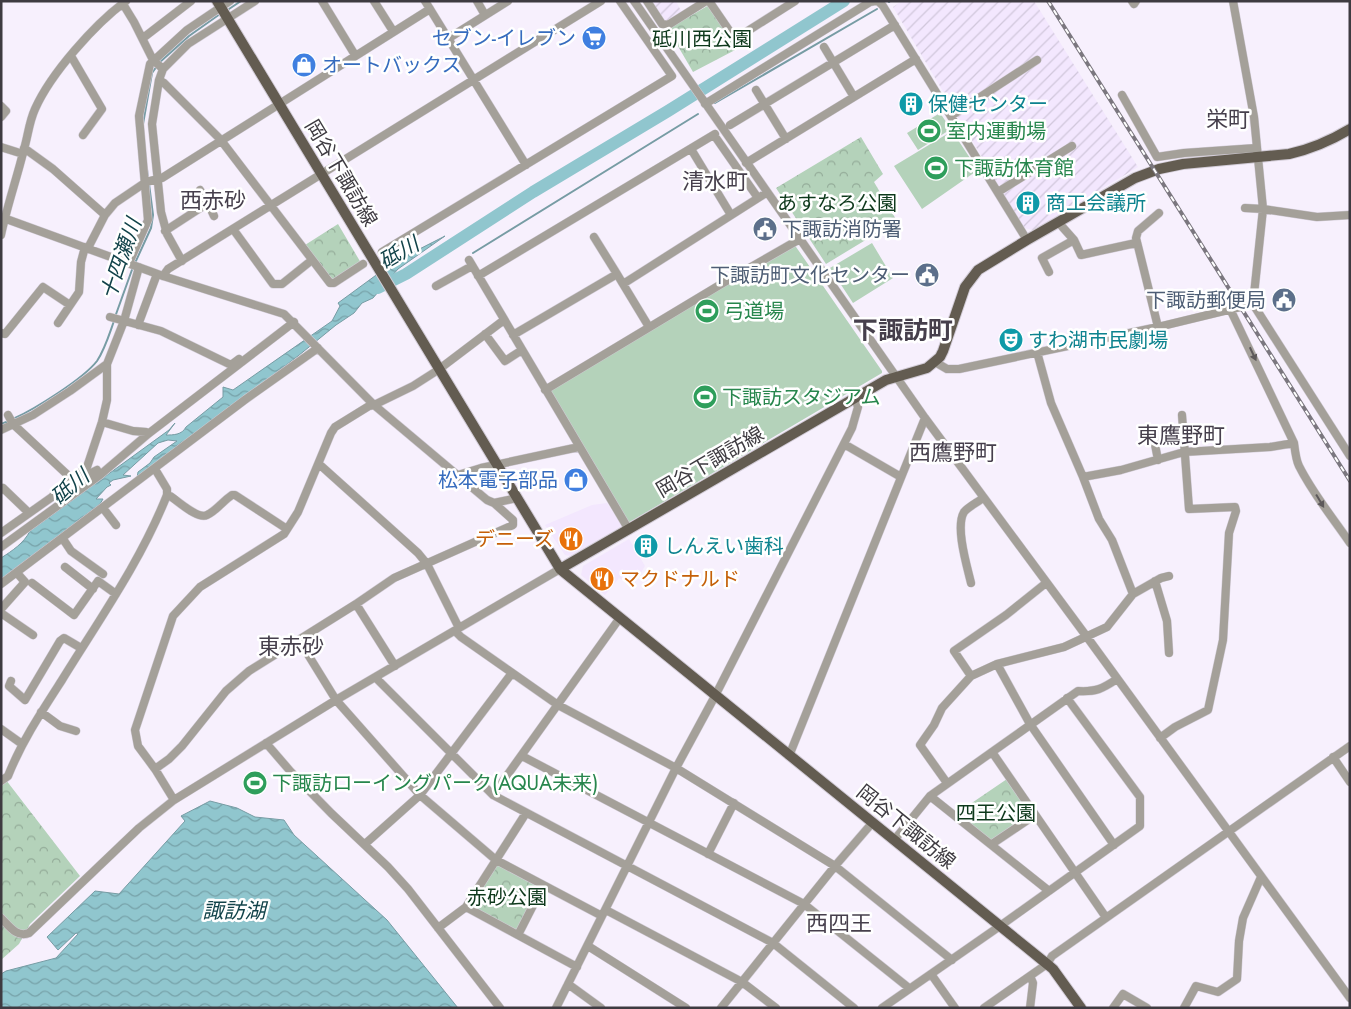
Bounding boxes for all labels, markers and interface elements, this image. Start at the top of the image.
place label: セブン-イレブン [432,24,576,53]
supermarket icon: セブン-イレブン [581,25,607,51]
park label: 砥川西公園 [652,25,752,54]
place label: オートバックス [322,51,461,80]
shop icon: オートバックス [291,52,317,78]
place label: 保健センター [928,90,1048,119]
building icon: 保健センター [898,91,924,117]
district label: 栄町 [1206,103,1250,135]
street label: 岡谷下諏訪線 [298,114,384,232]
place label: 室内運動場 [946,117,1046,146]
sports icon: 室内運動場 [916,118,942,144]
place label: 下諏訪体育館 [954,154,1074,183]
sports icon: 下諏訪体育館 [923,155,949,181]
district label: 清水町 [682,165,748,197]
district label: 西赤砂 [180,184,246,216]
park label: あすなろ公園 [777,189,897,218]
place label: 商工会議所 [1046,189,1146,218]
building icon: 商工会議所 [1015,190,1041,216]
water label: 十四瀬川 [93,213,150,304]
place label: 下諏訪消防署 [782,215,902,244]
public building icon: 下諏訪消防署 [752,216,778,242]
water label: 砥川 [373,229,426,276]
place label: 下諏訪町文化センター [710,261,910,290]
public building icon: 下諏訪町文化センター [914,262,940,288]
place label: 下諏訪郵便局 [1146,286,1266,315]
public building icon: 下諏訪郵便局 [1271,287,1297,313]
place label: 弓道場 [724,297,784,326]
sports icon: 弓道場 [694,298,720,324]
district label: 下諏訪町 [853,312,953,348]
place label: すわ湖市民劇場 [1028,326,1168,355]
theatre icon: すわ湖市民劇場 [998,327,1024,353]
one-way arrow [1249,347,1257,361]
place label: 下諏訪スタジアム [722,383,881,412]
sports icon: 下諏訪スタジアム [692,384,718,410]
street label: 岡谷下諏訪線 [651,419,769,505]
district label: 東鷹野町 [1137,419,1225,451]
district label: 西鷹野町 [909,436,997,468]
water label: 砥川 [44,461,97,512]
place label: 松本電子部品 [438,466,558,495]
shop icon: 松本電子部品 [563,467,589,493]
one-way arrow [1316,494,1325,508]
place label: デニーズ [475,525,554,554]
restaurant icon: デニーズ [558,526,584,552]
place label: しんえい歯科 [664,532,784,561]
building icon: しんえい歯科 [633,533,659,559]
place label: マクドナルド [620,565,740,594]
restaurant icon: マクドナルド [589,566,615,592]
district label: 東赤砂 [258,630,324,662]
place label: 下諏訪ローイングパーク(AQUA未来) [272,769,599,798]
sports icon: 下諏訪ローイングパーク(AQUA未来) [242,770,268,796]
street label: 岡谷下諏訪線 [850,778,962,876]
park label: 四王公園 [956,799,1036,828]
park label: 赤砂公園 [467,883,547,912]
water label: 諏訪湖 [203,896,268,926]
district label: 西四王 [806,907,872,939]

